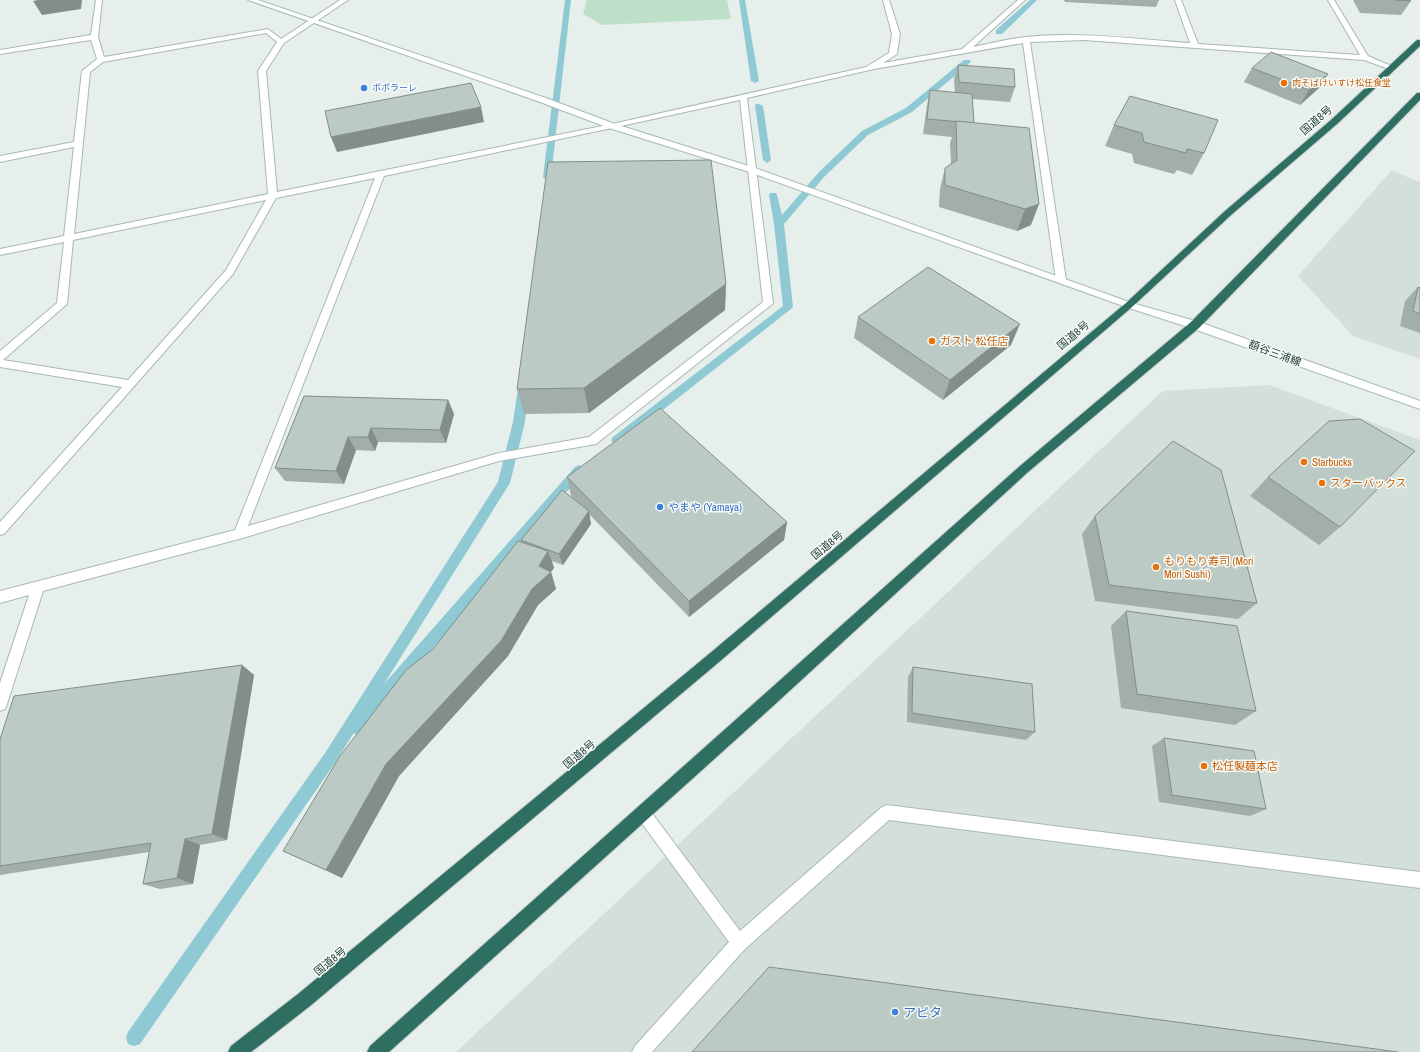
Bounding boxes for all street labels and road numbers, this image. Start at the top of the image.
street label: 国道8号 [1297,102,1335,138]
street label: 国道8号 [1054,317,1092,353]
street label: 額谷三浦線 [1247,337,1303,369]
street label: 国道8号 [808,527,846,563]
street label: 国道8号 [560,736,598,772]
street label: 国道8号 [311,943,349,979]

